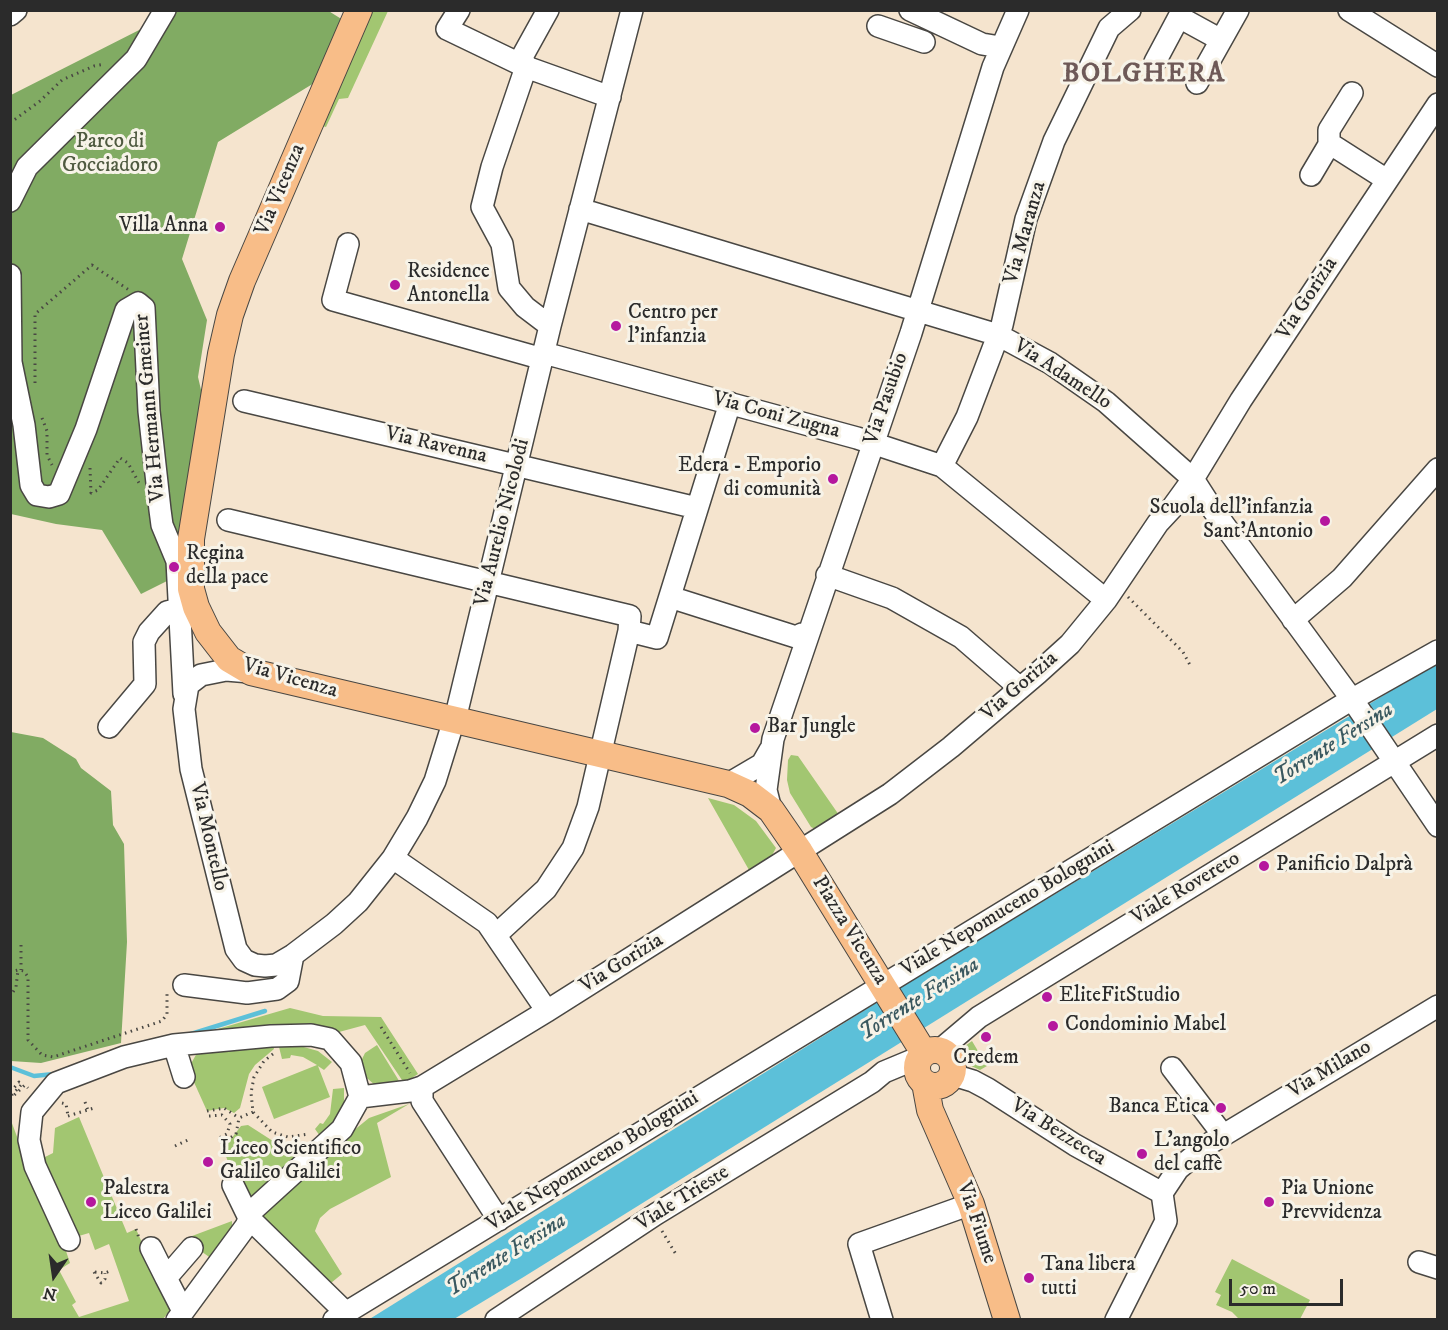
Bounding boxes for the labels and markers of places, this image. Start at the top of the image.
place label: Villa Anna [119,214,208,240]
marker: Villa Anna [213,220,227,234]
place label: Residence Antonella [407,260,490,310]
marker: Residence Antonella [388,278,402,292]
place label: Centro per l'infanzia [628,301,718,351]
marker: Centro per l'infanzia [609,319,623,333]
place label: Edera - Emporio di comunità [678,454,821,504]
marker: Edera - Emporio di comunità [826,472,840,486]
place label: Scuola dell'infanzia Sant'Antonio [1149,496,1313,546]
marker: Scuola dell'infanzia Sant'Antonio [1318,514,1332,528]
place label: Regina della pace [186,542,268,592]
marker: Regina della pace [167,560,181,574]
place label: Bar Jungle [767,715,856,741]
marker: Bar Jungle [748,721,762,735]
place label: Panificio Dalprà [1276,853,1413,879]
marker: Panificio Dalprà [1257,859,1271,873]
place label: EliteFitStudio [1059,984,1180,1010]
marker: EliteFitStudio [1040,990,1054,1004]
place label: Condominio Mabel [1065,1013,1226,1039]
marker: Condominio Mabel [1046,1019,1060,1033]
marker: Credem [979,1030,993,1044]
place label: Credem [953,1046,1019,1072]
place label: Banca Etica [1108,1095,1209,1121]
marker: Banca Etica [1214,1101,1228,1115]
place label: L'angolo del caffè [1154,1129,1229,1179]
place label: Liceo Scientifico Galileo Galilei [220,1137,361,1187]
marker: L'angolo del caffè [1135,1147,1149,1161]
marker: Liceo Scientifico Galileo Galilei [201,1155,215,1169]
place label: Palestra Liceo Galilei [103,1177,212,1227]
place label: Pia Unione Prevvidenza [1281,1177,1382,1227]
marker: Palestra Liceo Galilei [84,1195,98,1209]
marker: Pia Unione Prevvidenza [1262,1195,1276,1209]
place label: Tana libera tutti [1041,1253,1135,1303]
marker: Tana libera tutti [1022,1271,1036,1285]

